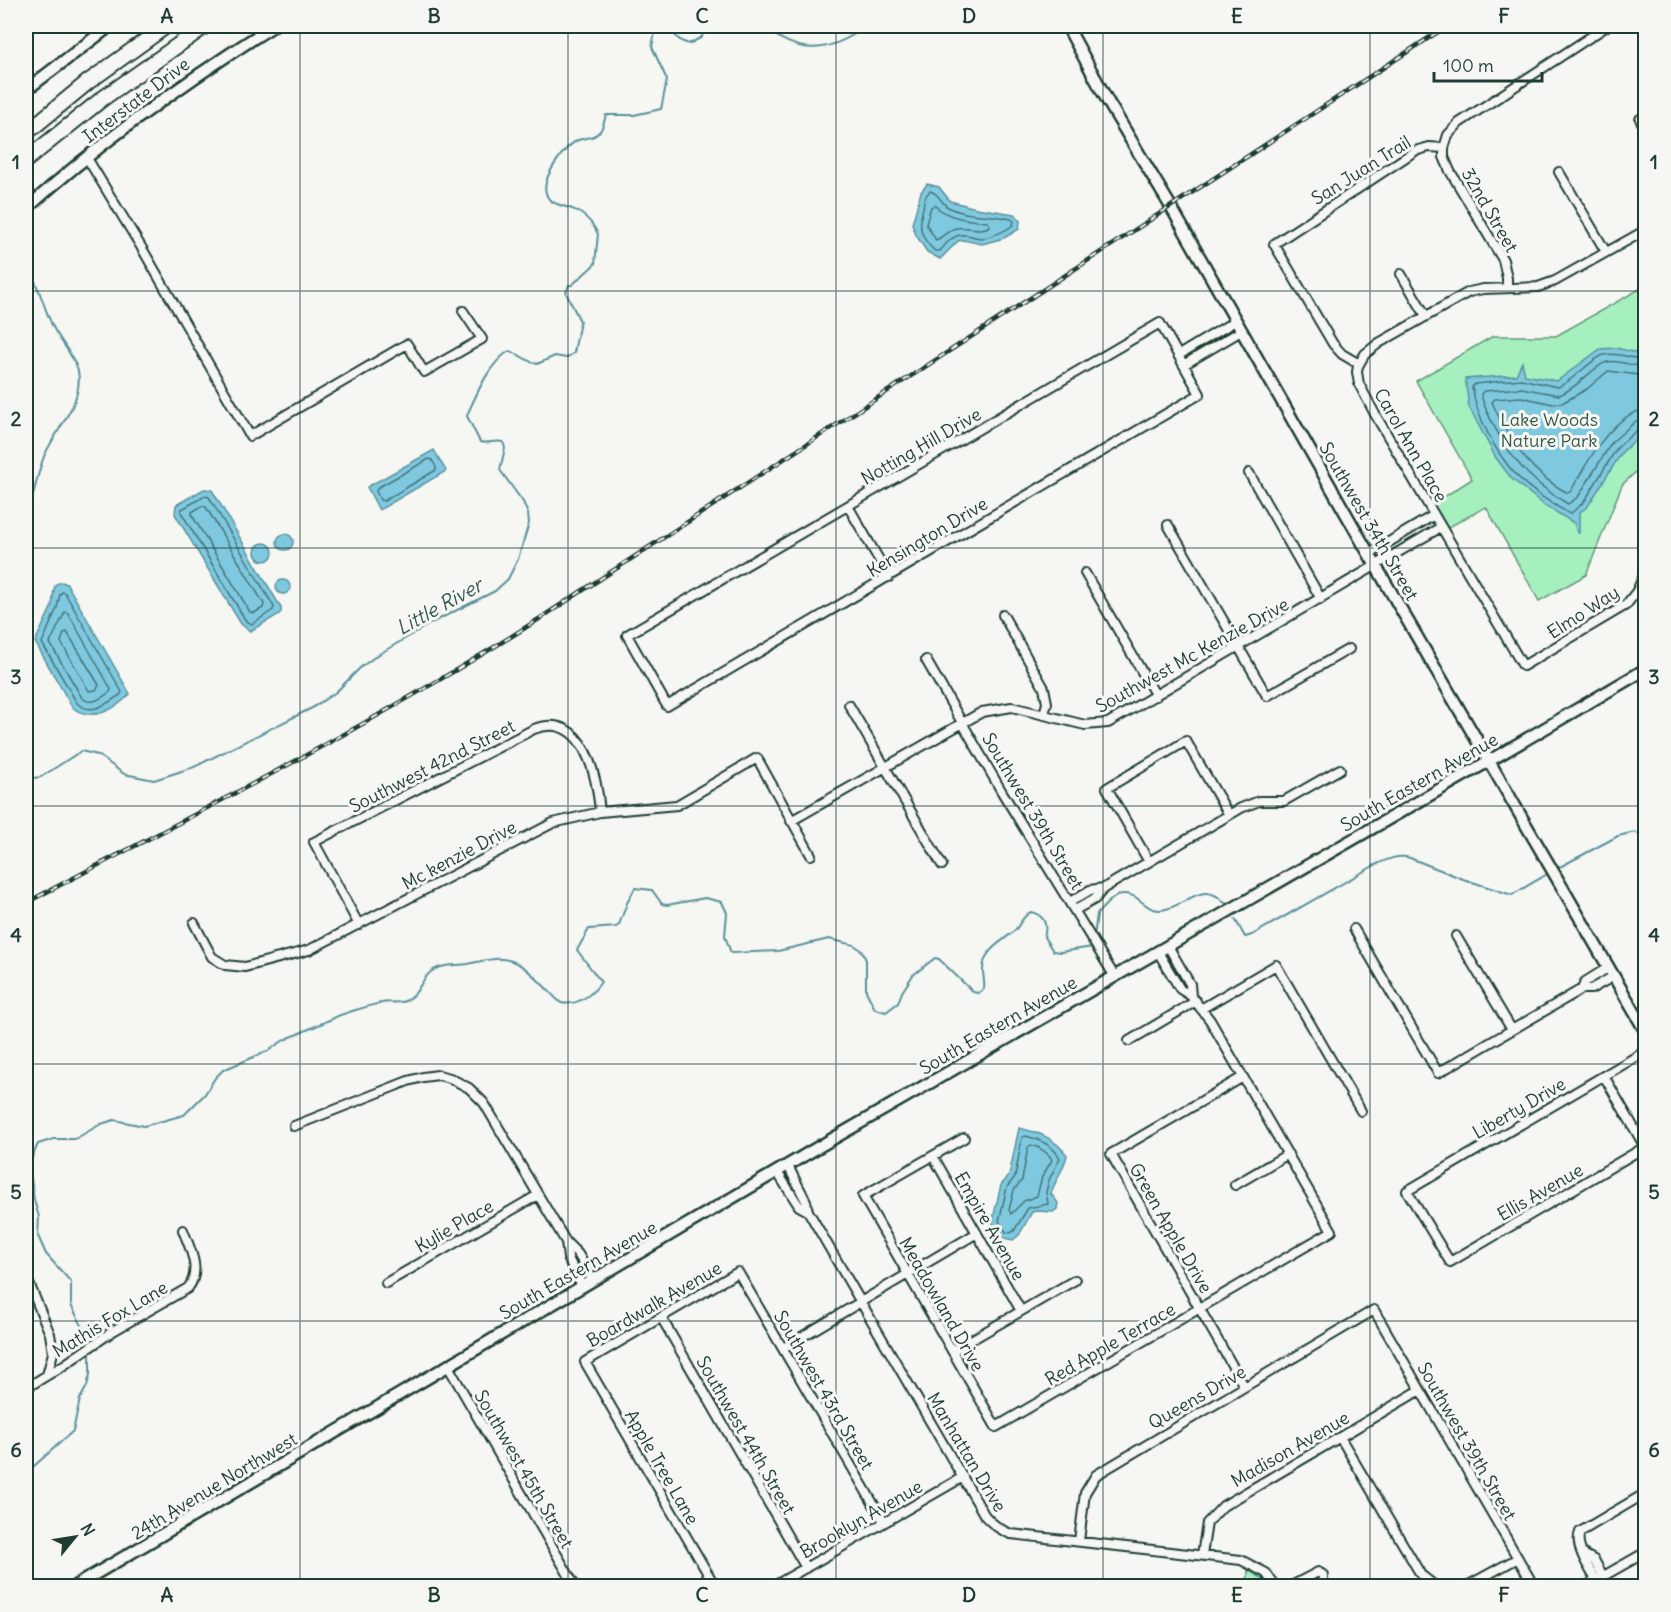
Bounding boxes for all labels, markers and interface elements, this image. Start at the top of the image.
text: A [161,3,174,28]
text: B [427,3,441,28]
text: C [695,3,709,28]
text: D [962,3,976,28]
text: E [1231,3,1243,28]
text: F [1498,3,1510,28]
scale bar [1434,45,1542,83]
street label: Interstate Drive [78,52,194,148]
text: 100 m [1443,54,1494,77]
street label: San Juan Trail [1307,130,1415,210]
text: 1 [12,149,20,174]
text: 1 [1650,149,1658,174]
street label: 32nd Street [1457,164,1523,256]
street label: Carol Ann Place [1369,384,1453,506]
street label: Notting Hill Drive [857,402,985,490]
text: 2 [11,406,22,431]
text: 2 [1649,406,1660,431]
park label: Lake Woods Nature Park [1500,408,1598,452]
street label: Southwest 34th Street [1314,438,1424,604]
street label: Kensington Drive [862,492,992,582]
water label: Little River [392,571,489,640]
street label: Elmo Way [1543,580,1623,644]
street label: Southwest Mc Kenzie Drive [1091,592,1293,718]
text: 3 [10,664,22,689]
text: 3 [1648,664,1660,689]
street label: Southwest 42nd Street [345,714,519,818]
street label: Southwest 39th Street [977,728,1089,894]
street label: South Eastern Avenue [1336,728,1502,836]
street label: Mc kenzie Drive [398,815,520,895]
text: 4 [10,922,22,947]
text: 4 [1648,922,1660,947]
street label: South Eastern Avenue [915,971,1081,1079]
street label: Liberty Drive [1468,1072,1570,1144]
street label: Ellis Avenue [1493,1158,1587,1226]
street label: Green Apple Drive [1124,1159,1218,1297]
street label: Empire Avenue [950,1168,1030,1284]
text: 5 [10,1179,22,1204]
text: 5 [1648,1179,1660,1204]
street label: Kylie Place [411,1194,497,1258]
street label: South Eastern Avenue [495,1216,661,1324]
street label: Meadowland Drive [894,1233,990,1375]
street label: Boardwalk Avenue [582,1256,726,1352]
street label: Mathis Fox Lane [48,1276,172,1362]
street label: Red Apple Terrace [1041,1297,1179,1391]
street label: Southwest 43rd Street [769,1306,879,1474]
street label: Southwest 44th Street [691,1352,801,1518]
street label: Southwest 39th Street [1412,1358,1522,1524]
street label: Queens Drive [1144,1360,1250,1434]
street label: Southwest 45th Street [469,1386,579,1552]
street label: Manhattan Drive [922,1388,1012,1516]
street label: Apple Tree Lane [620,1405,704,1529]
street label: Madison Avenue [1227,1406,1353,1492]
street label: 24th Avenue Northwest [127,1427,301,1545]
text: 6 [10,1437,22,1462]
text: 6 [1648,1437,1660,1462]
street label: Brooklyn Avenue [796,1475,926,1563]
north arrow [45,1507,105,1567]
text: N [77,1520,99,1539]
text: A [161,1582,174,1607]
text: B [427,1582,441,1607]
text: C [695,1582,709,1607]
text: D [962,1582,976,1607]
text: E [1231,1582,1243,1607]
text: F [1498,1582,1510,1607]

